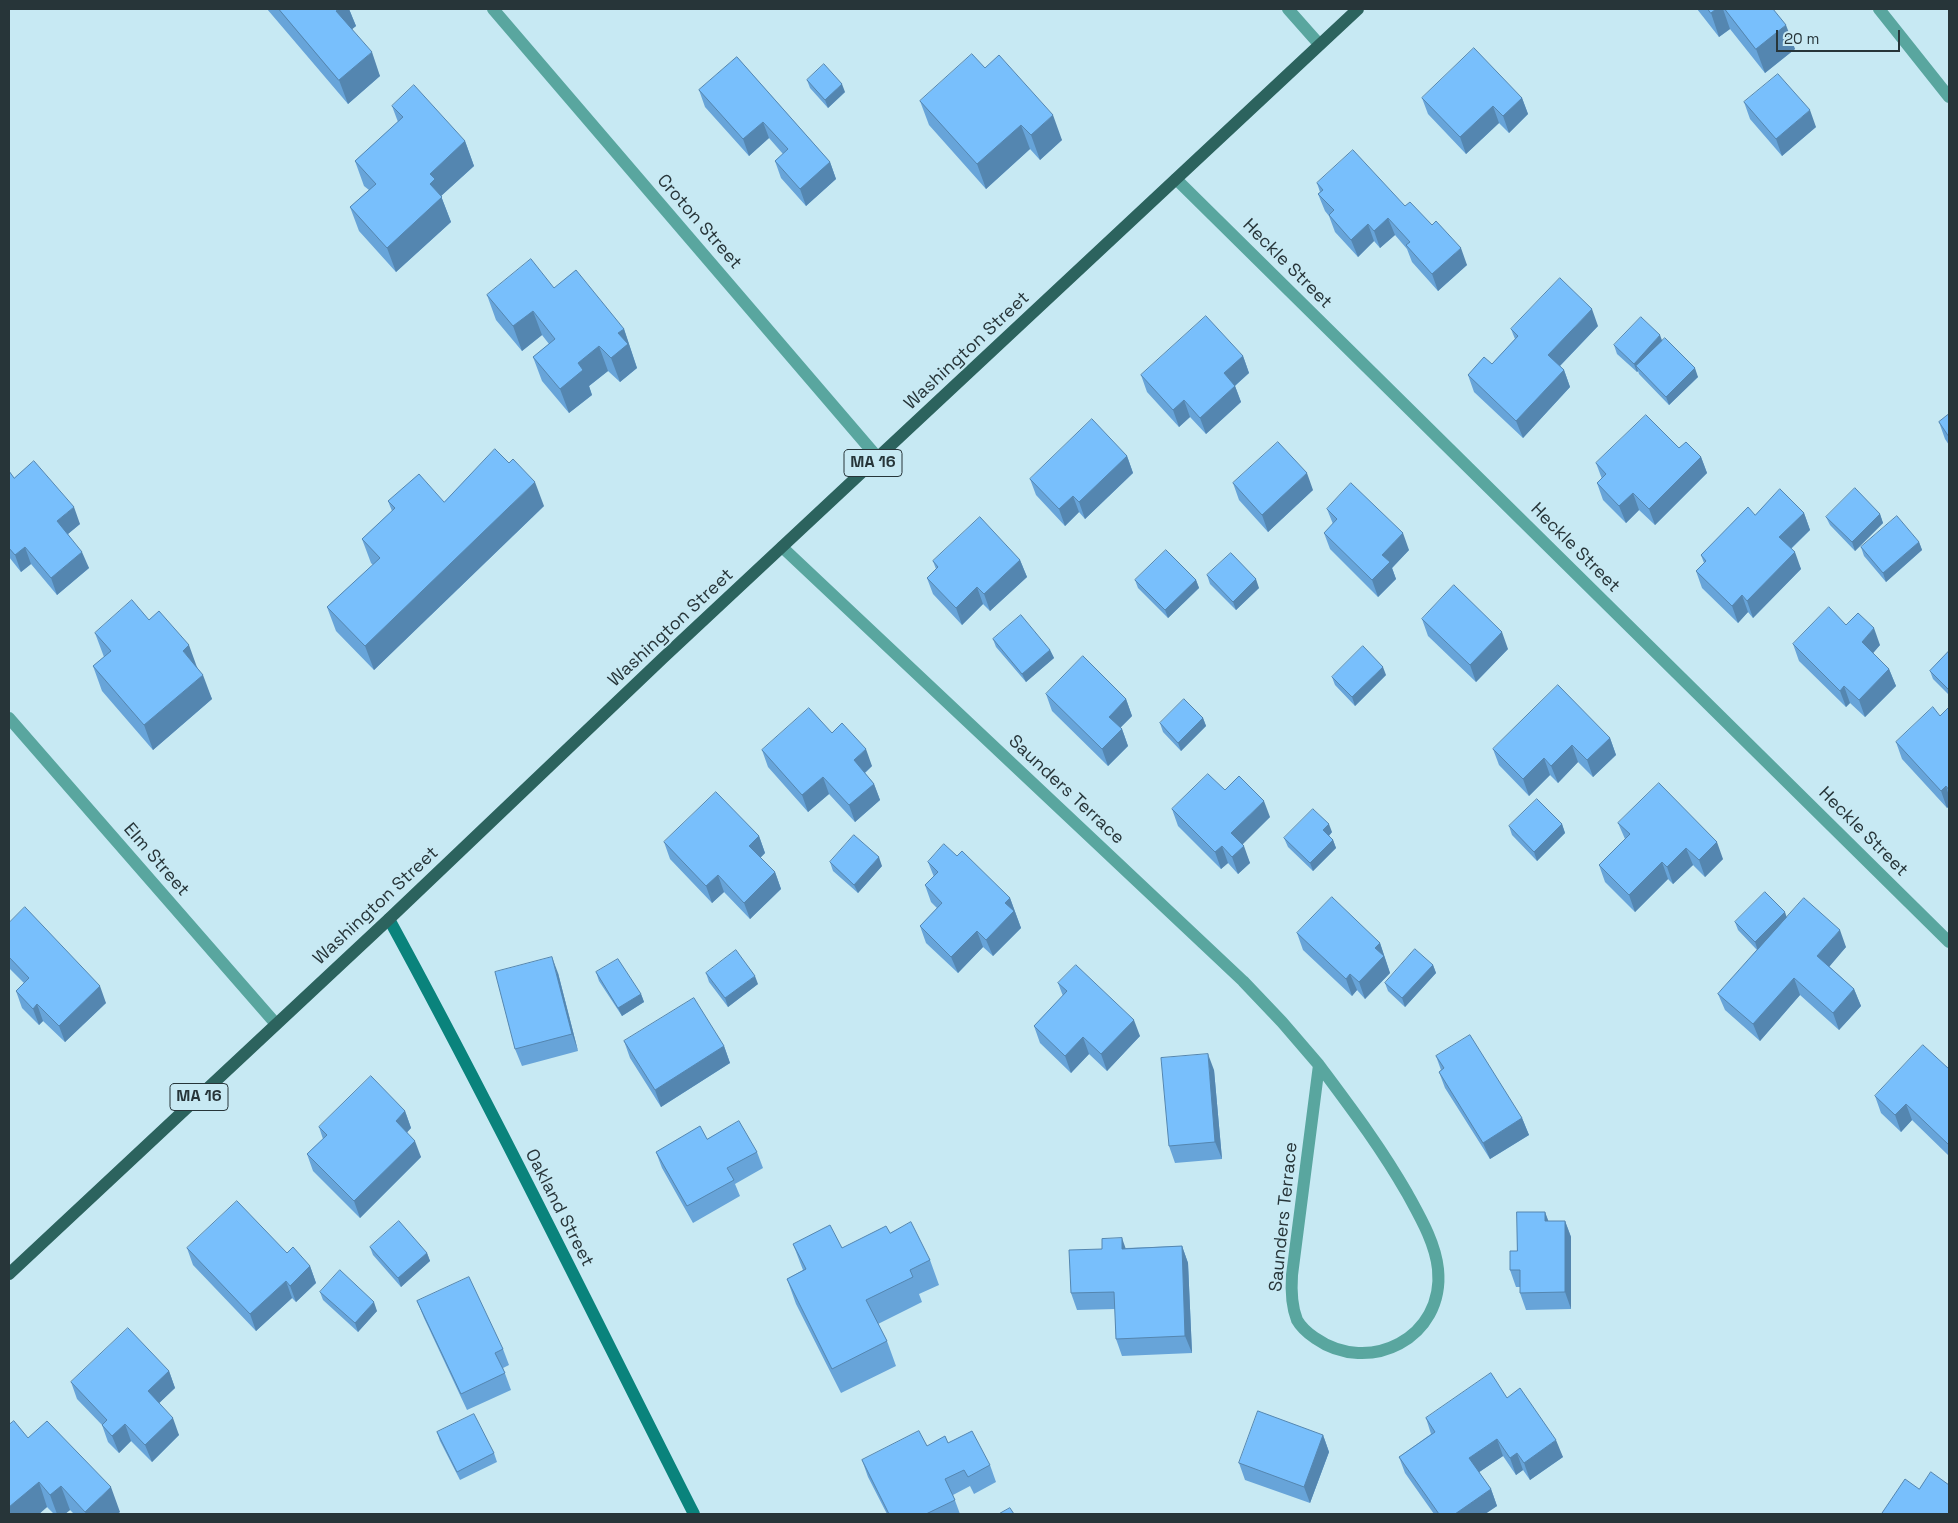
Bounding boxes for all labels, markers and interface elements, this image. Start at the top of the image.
scale bar [1778,20,1902,52]
text: 20 m [1784,29,1819,48]
street label: Croton Street [652,170,746,274]
street label: Heckle Street [1238,215,1336,313]
street label: Washington Street [900,287,1034,415]
road number: MA 16 [844,449,902,476]
street label: Heckle Street [1526,499,1624,597]
street label: Washington Street [604,564,738,692]
street label: Saunders Terrace [1004,731,1128,849]
street label: Heckle Street [1814,783,1912,881]
street label: Elm Street [118,819,194,901]
street label: Washington Street [309,842,443,970]
road number: MA 16 [170,1084,228,1110]
street label: Saunders Terrace [1265,1141,1303,1293]
street label: Oakland Street [520,1146,598,1270]

